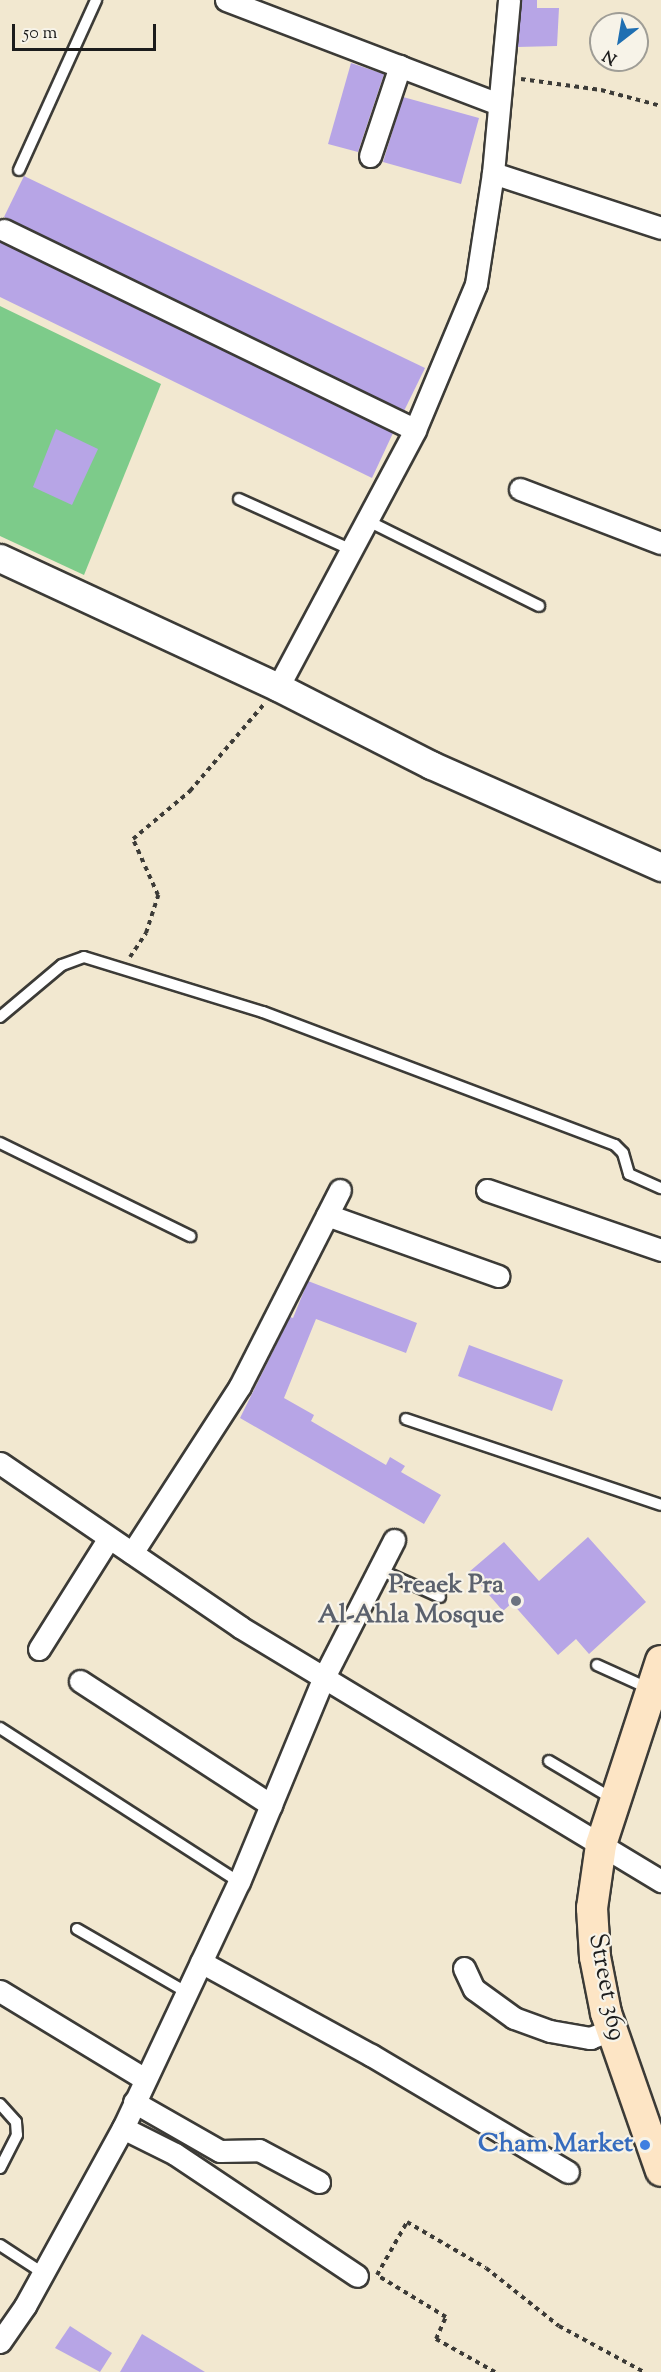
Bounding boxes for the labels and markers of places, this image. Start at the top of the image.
place label: Preaek Pra Al-Ahla Mosque [318,1570,504,1631]
marker: Preaek Pra Al-Ahla Mosque [509,1594,523,1608]
place label: Cham Market [478,2129,633,2161]
marker: Cham Market [638,2138,652,2152]

